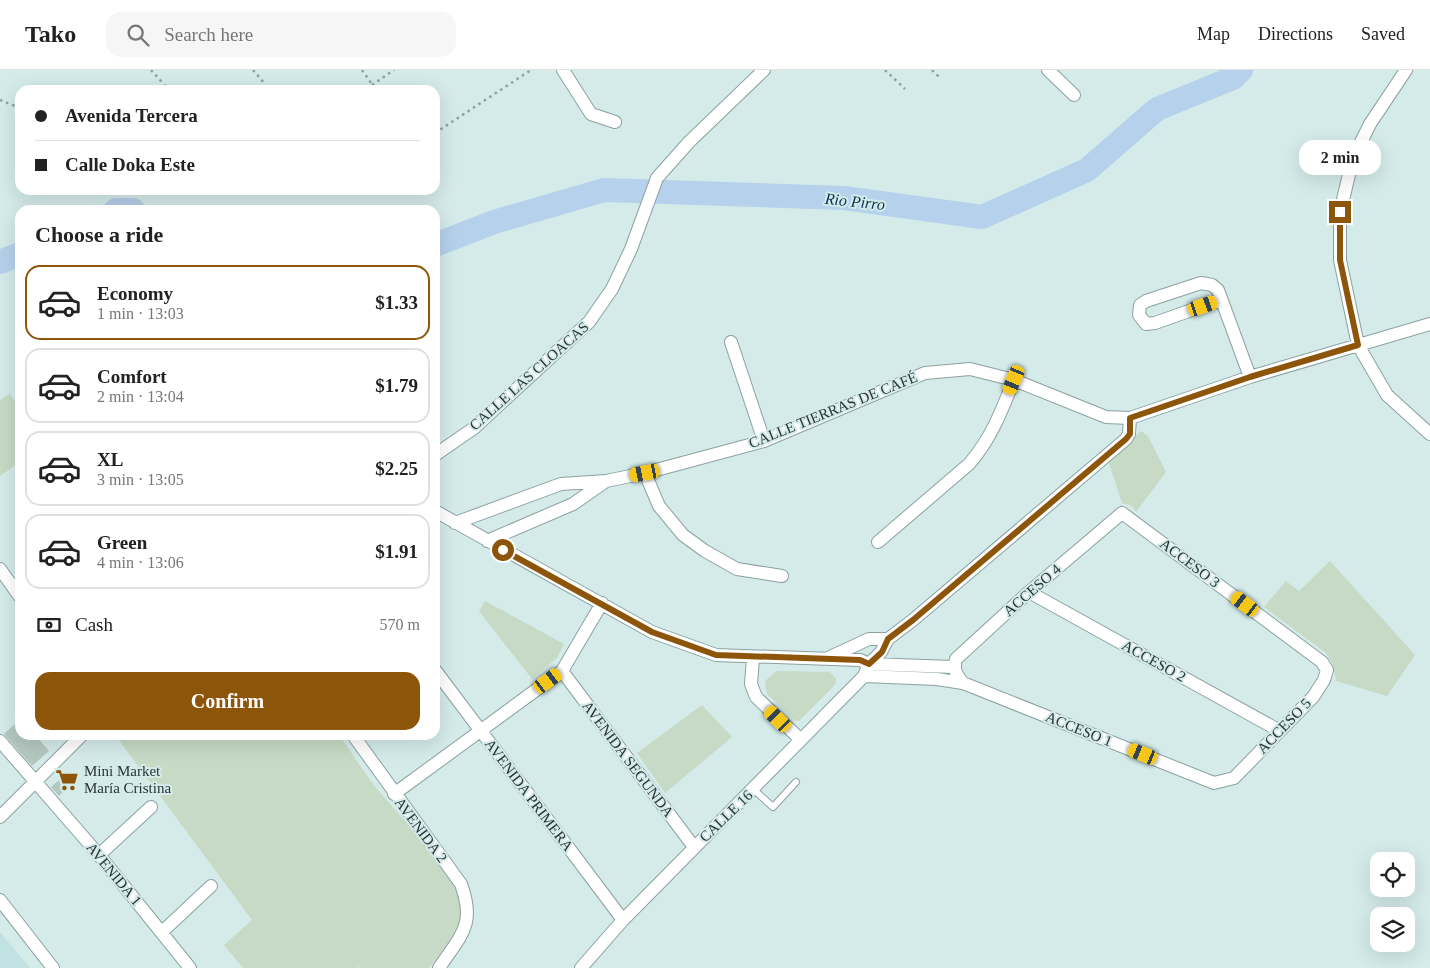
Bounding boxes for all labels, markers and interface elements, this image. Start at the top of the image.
search box [106,12,456,57]
text: Tako [25,21,76,47]
icon: search [124,21,152,49]
text: Search here [164,24,253,45]
text: Map [1197,24,1230,44]
text: Directions [1258,24,1333,44]
text: Saved [1361,24,1405,44]
text: Avenida Tercera [65,105,198,126]
callout: 2 min [1299,140,1381,174]
text: 2 min [1321,149,1359,166]
text: Calle Doka Este [65,154,195,175]
water label: Rio Pirro [823,190,886,213]
route end [1329,201,1351,223]
text: Choose a ride [35,222,163,247]
icon: car [37,280,82,325]
text: Economy [97,283,173,304]
text: $1.33 [375,292,418,313]
car [1186,294,1219,318]
text: 1 min · 13:03 [97,305,184,322]
street label: CALLE LAS CLOACAS [466,318,592,434]
icon: car [37,363,82,408]
car [1001,363,1026,397]
text: Comfort [97,366,167,387]
street label: CALLE TIERRAS DE CAFÉ [746,369,920,451]
text: $1.79 [375,375,418,396]
text: 2 min · 13:04 [97,388,184,405]
icon: car [37,446,82,491]
text: XL [97,449,123,470]
text: $2.25 [375,458,418,479]
car [628,463,661,483]
text: 3 min · 13:05 [97,471,184,488]
icon: car [37,529,82,574]
text: Green [97,532,147,553]
street label: ACCESO 3 [1157,535,1223,591]
route start [492,539,514,561]
text: $1.91 [375,541,418,562]
text: 4 min · 13:06 [97,554,184,571]
street label: ACCESO 4 [1000,561,1064,619]
car [1228,589,1261,619]
icon: cash [35,611,63,639]
text: Cash [75,614,113,635]
text: 570 m [380,616,420,633]
street label: ACCESO 2 [1119,637,1189,685]
car [531,666,564,696]
button: Confirm [35,672,420,730]
street label: ACCESO 5 [1254,695,1314,757]
street label: AVENIDA SEGUNDA [579,698,677,820]
car [761,703,794,735]
street label: ACCESO 1 [1043,708,1115,750]
street label: AVENIDA PRIMERA [482,736,576,854]
car [1126,741,1159,767]
place label: Mini Market María Cristina [84,763,171,796]
supermarket icon: Mini Market María Cristina [54,767,80,793]
street label: CALLE 16 [696,787,756,845]
street label: AVENIDA 2 [391,795,451,865]
street label: AVENIDA 1 [83,839,145,909]
map controls [1370,852,1415,952]
button: locate [1370,852,1415,897]
button: layers [1370,907,1415,952]

